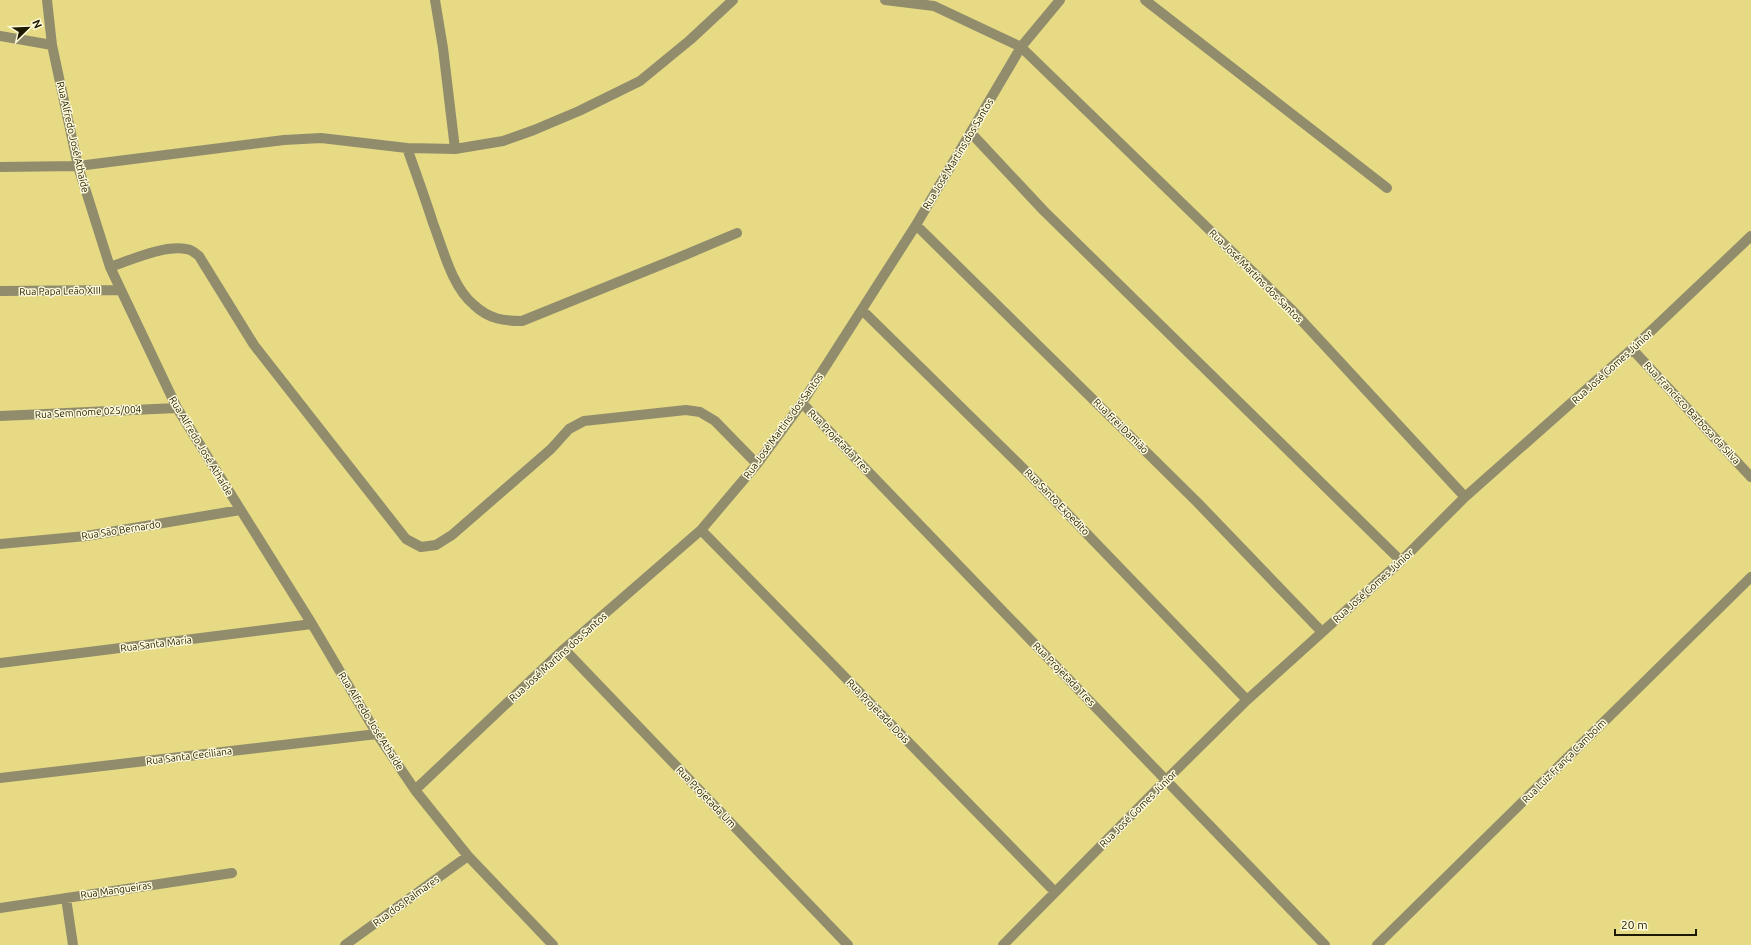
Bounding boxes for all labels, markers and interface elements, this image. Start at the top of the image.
north arrow [8,8,48,48]
text: N [30,18,44,30]
street label: Rua Alfredo José Athaíde [55,80,91,194]
street label: Rua José Martins dos Santos [921,97,995,211]
street label: Rua José Martins dos Santos [1207,227,1305,325]
street label: Rua Papa Leão XIII [19,285,101,297]
street label: Rua José Gomes Júnior [1570,328,1654,406]
street label: Rua Francisco Barbosa da Silva [1642,360,1742,466]
street label: Rua José Martins dos Santos [741,371,825,481]
street label: Rua Alfredo José Athaíde [167,394,235,498]
street label: Rua Frei Damião [1091,396,1151,456]
street label: Rua Sem nome 025/004 [34,404,142,420]
street label: Rua Projetada Tres [806,407,872,475]
street label: Rua Santo Expedito [1023,467,1092,537]
street label: Rua São Bernardo [81,518,161,542]
street label: Rua José Gomes Júnior [1331,547,1415,625]
street label: Rua José Martins dos Santos [507,610,609,704]
street label: Rua Santa Maria [120,634,192,654]
street label: Rua Projetada Tres [1031,640,1097,708]
street label: Rua Alfredo José Athaíde [336,670,406,772]
street label: Rua Projetada Dois [845,677,911,745]
street label: Rua Luiz França Camboim [1520,717,1608,805]
street label: Rua Santa Ceciliana [145,745,233,767]
street label: Rua Projetada Um [674,764,738,830]
street label: Rua José Gomes Júnior [1097,768,1179,850]
street label: Rua dos Palmares [371,873,441,929]
street label: Rua Mangueiras [80,880,152,900]
scale bar [1615,911,1696,937]
text: 20 m [1621,918,1648,931]

